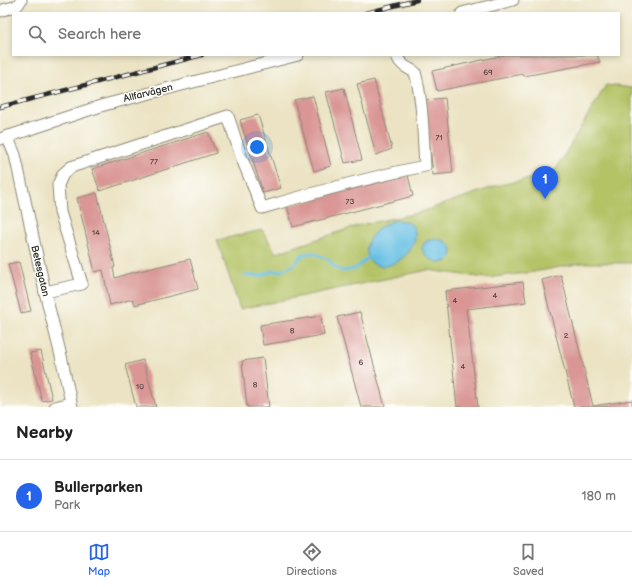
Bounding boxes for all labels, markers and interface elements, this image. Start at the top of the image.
search box [12,12,620,56]
icon: search [26,23,48,45]
text: Search here [58,25,141,44]
house number: 69 [483,68,493,77]
street label: Allfarvägen [122,81,174,105]
house number: 71 [435,133,443,142]
your location [247,137,267,157]
house number: 77 [150,157,158,166]
pin: 1 [532,166,558,199]
house number: 73 [346,197,354,206]
house number: 14 [92,228,100,237]
street label: Betesgatan [28,244,52,298]
house number: 4 [493,291,498,300]
house number: 4 [453,296,458,305]
house number: 8 [290,326,295,335]
house number: 2 [564,331,569,340]
house number: 6 [359,358,364,367]
house number: 4 [461,362,466,371]
house number: 8 [253,380,258,389]
house number: 10 [136,382,144,391]
text: Nearby [16,423,73,443]
text: Bullerparken [54,478,143,497]
text: 1 [26,488,32,504]
text: 180 m [581,488,616,504]
text: Park [54,497,80,513]
tab: Map [88,541,110,578]
tab: Directions [286,541,337,578]
tab: Saved [513,541,544,578]

